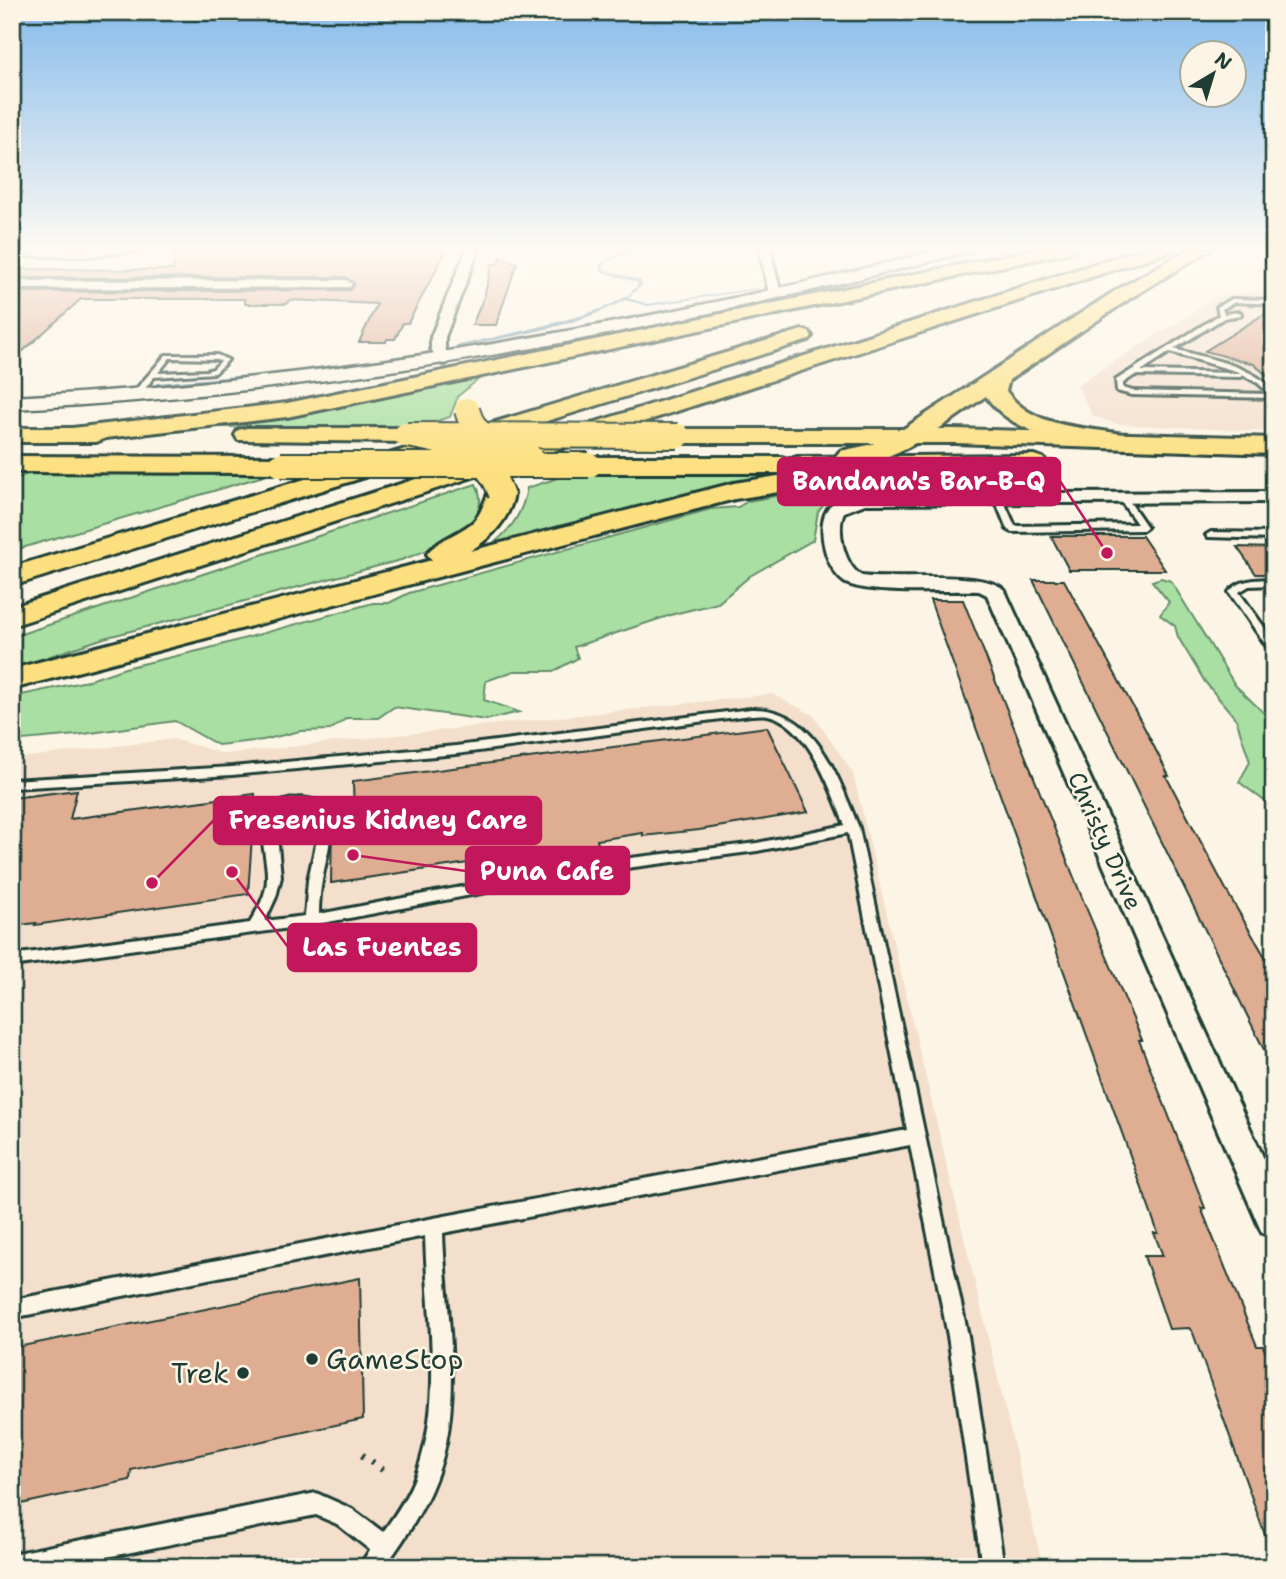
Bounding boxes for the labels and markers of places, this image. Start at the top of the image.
callout: Bandana's Bar-B-Q [778,458,1060,505]
callout: Fresenius Kidney Care [214,797,541,844]
callout: Puna Cafe [466,847,629,894]
callout: Las Fuentes [288,924,476,971]
place label: GameStop [326,1340,463,1378]
marker: GameStop [304,1351,320,1367]
place label: Trek [171,1354,229,1392]
marker: Trek [235,1365,251,1381]

